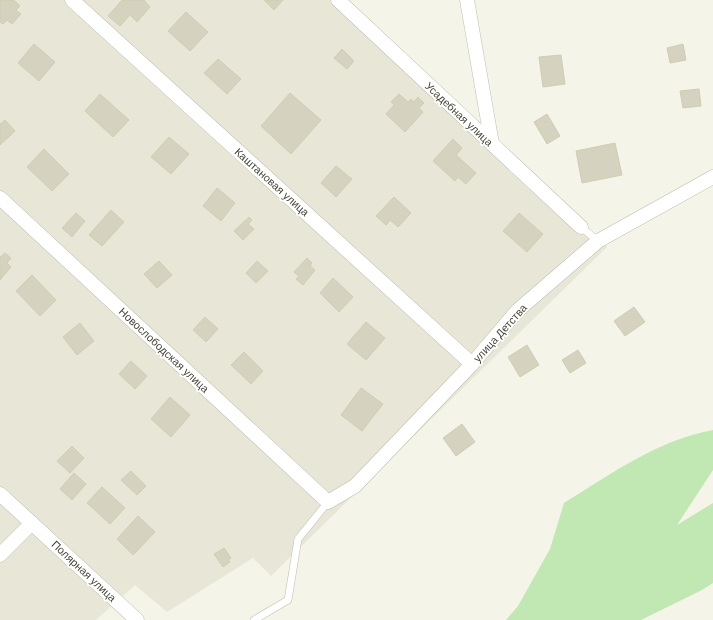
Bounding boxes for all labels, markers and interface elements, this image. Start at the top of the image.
street label: Усадебная улица [422,79,497,150]
street label: Каштановая улица [232,145,313,220]
street label: улица Детства [470,300,530,365]
street label: Новослободская улица [116,304,213,396]
street label: Полярная улица [49,537,120,605]

